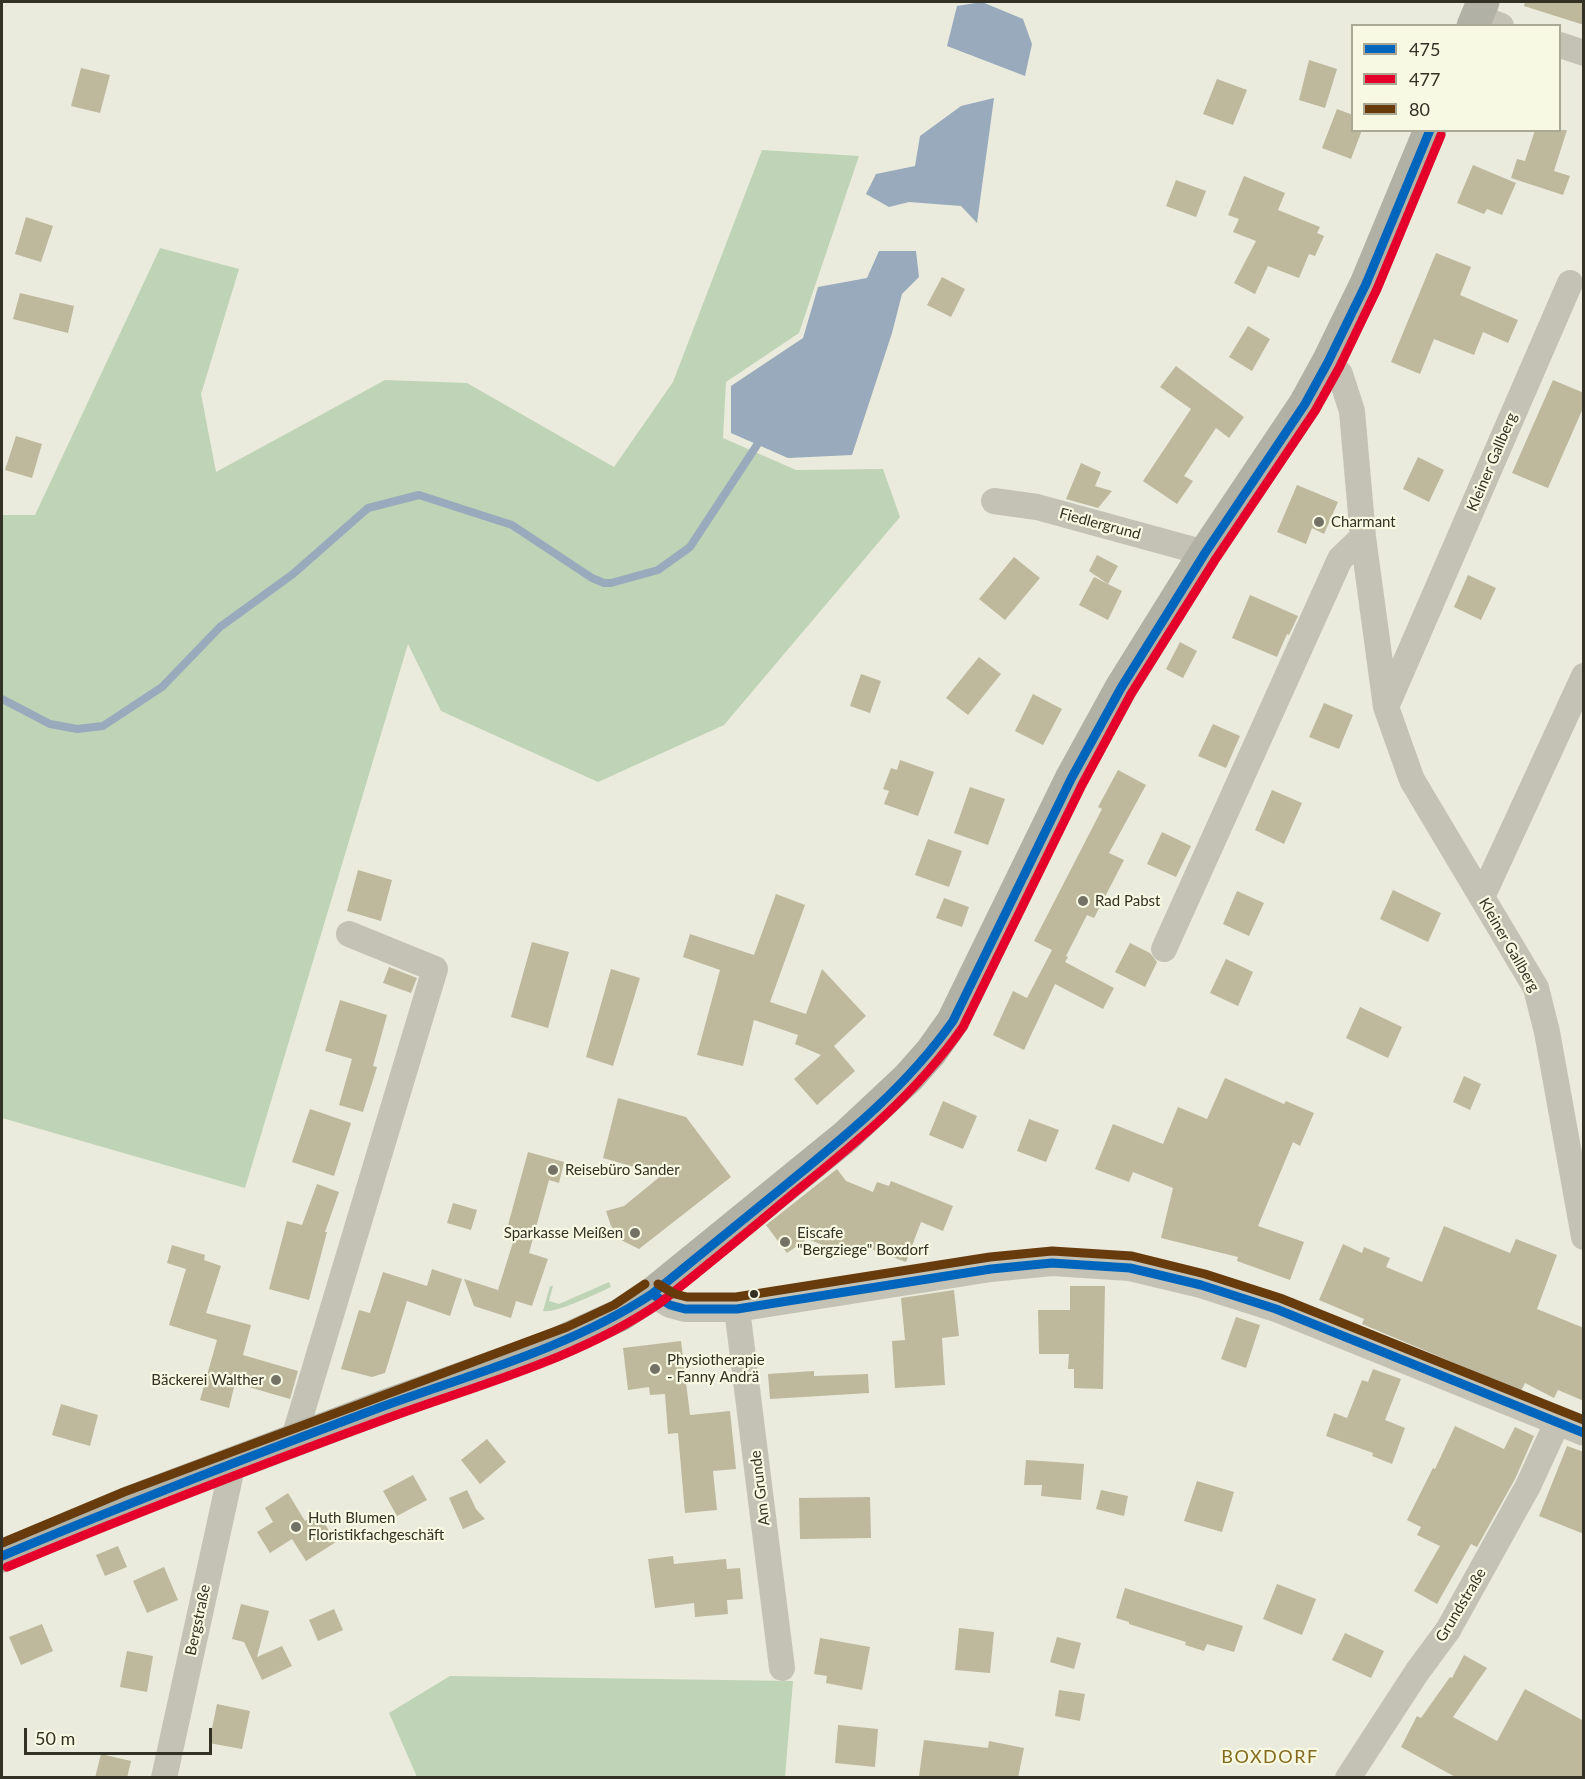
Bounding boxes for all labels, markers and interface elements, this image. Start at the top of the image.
legend [1351,24,1561,132]
text: 475 [1409,38,1440,60]
text: 477 [1409,68,1440,90]
text: 80 [1409,98,1430,120]
street label: Kleiner Gallberg [1463,410,1521,514]
street label: Fiedlergrund [1057,504,1143,544]
place label: Charmant [1331,513,1396,531]
marker: Charmant [1312,515,1326,529]
place label: Rad Pabst [1095,892,1160,910]
marker: Rad Pabst [1076,894,1090,908]
street label: Kleiner Gallberg [1475,895,1543,995]
place label: Reisebüro Sander [565,1161,680,1179]
marker: Reisebüro Sander [546,1163,560,1177]
place label: Sparkasse Meißen [504,1224,623,1242]
place label: Eiscafe "Bergziege" Boxdorf [797,1224,929,1259]
marker: Sparkasse Meißen [628,1226,642,1240]
marker: Eiscafe "Bergziege" Boxdorf [778,1235,792,1249]
unlabelled marker [748,1288,760,1300]
place label: Physiotherapie - Fanny Andrä [667,1351,765,1386]
marker: Physiotherapie - Fanny Andrä [648,1362,662,1376]
place label: Bäckerei Walther [151,1371,264,1389]
marker: Bäckerei Walther [269,1373,283,1387]
street label: Am Grunde [746,1449,774,1527]
place label: Huth Blumen Floristikfachgeschäft [308,1509,444,1544]
marker: Huth Blumen Floristikfachgeschäft [289,1520,303,1534]
street label: Grundstraße [1432,1565,1490,1645]
street label: Bergstraße [182,1583,214,1657]
scale bar [27,1716,214,1754]
text: 50 m [35,1727,75,1749]
district label: BOXDORF [1221,1746,1319,1768]

